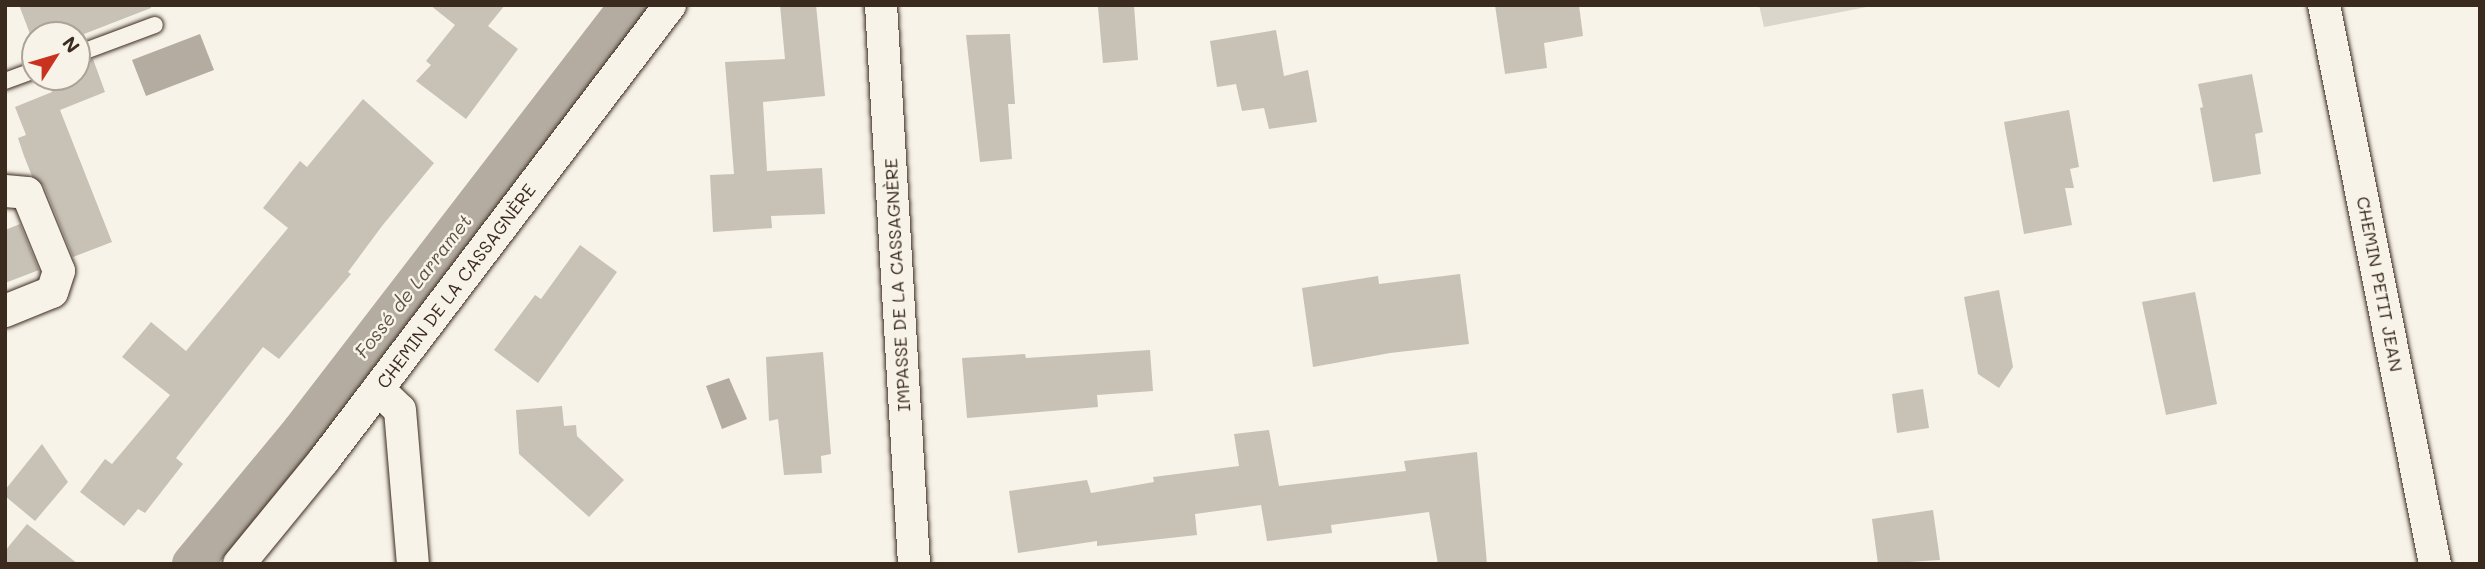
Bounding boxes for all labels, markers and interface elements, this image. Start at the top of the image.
north arrow [21,21,91,91]
text: N [57,31,86,58]
street label: IMPASSE DE LA CASSAGNÈRE [880,158,914,412]
street label: CHEMIN DE LA CASSAGNÈRE [372,180,540,392]
street label: CHEMIN PETIT JEAN [2352,194,2408,374]
water label: Fossé de Larramet [350,210,476,362]

